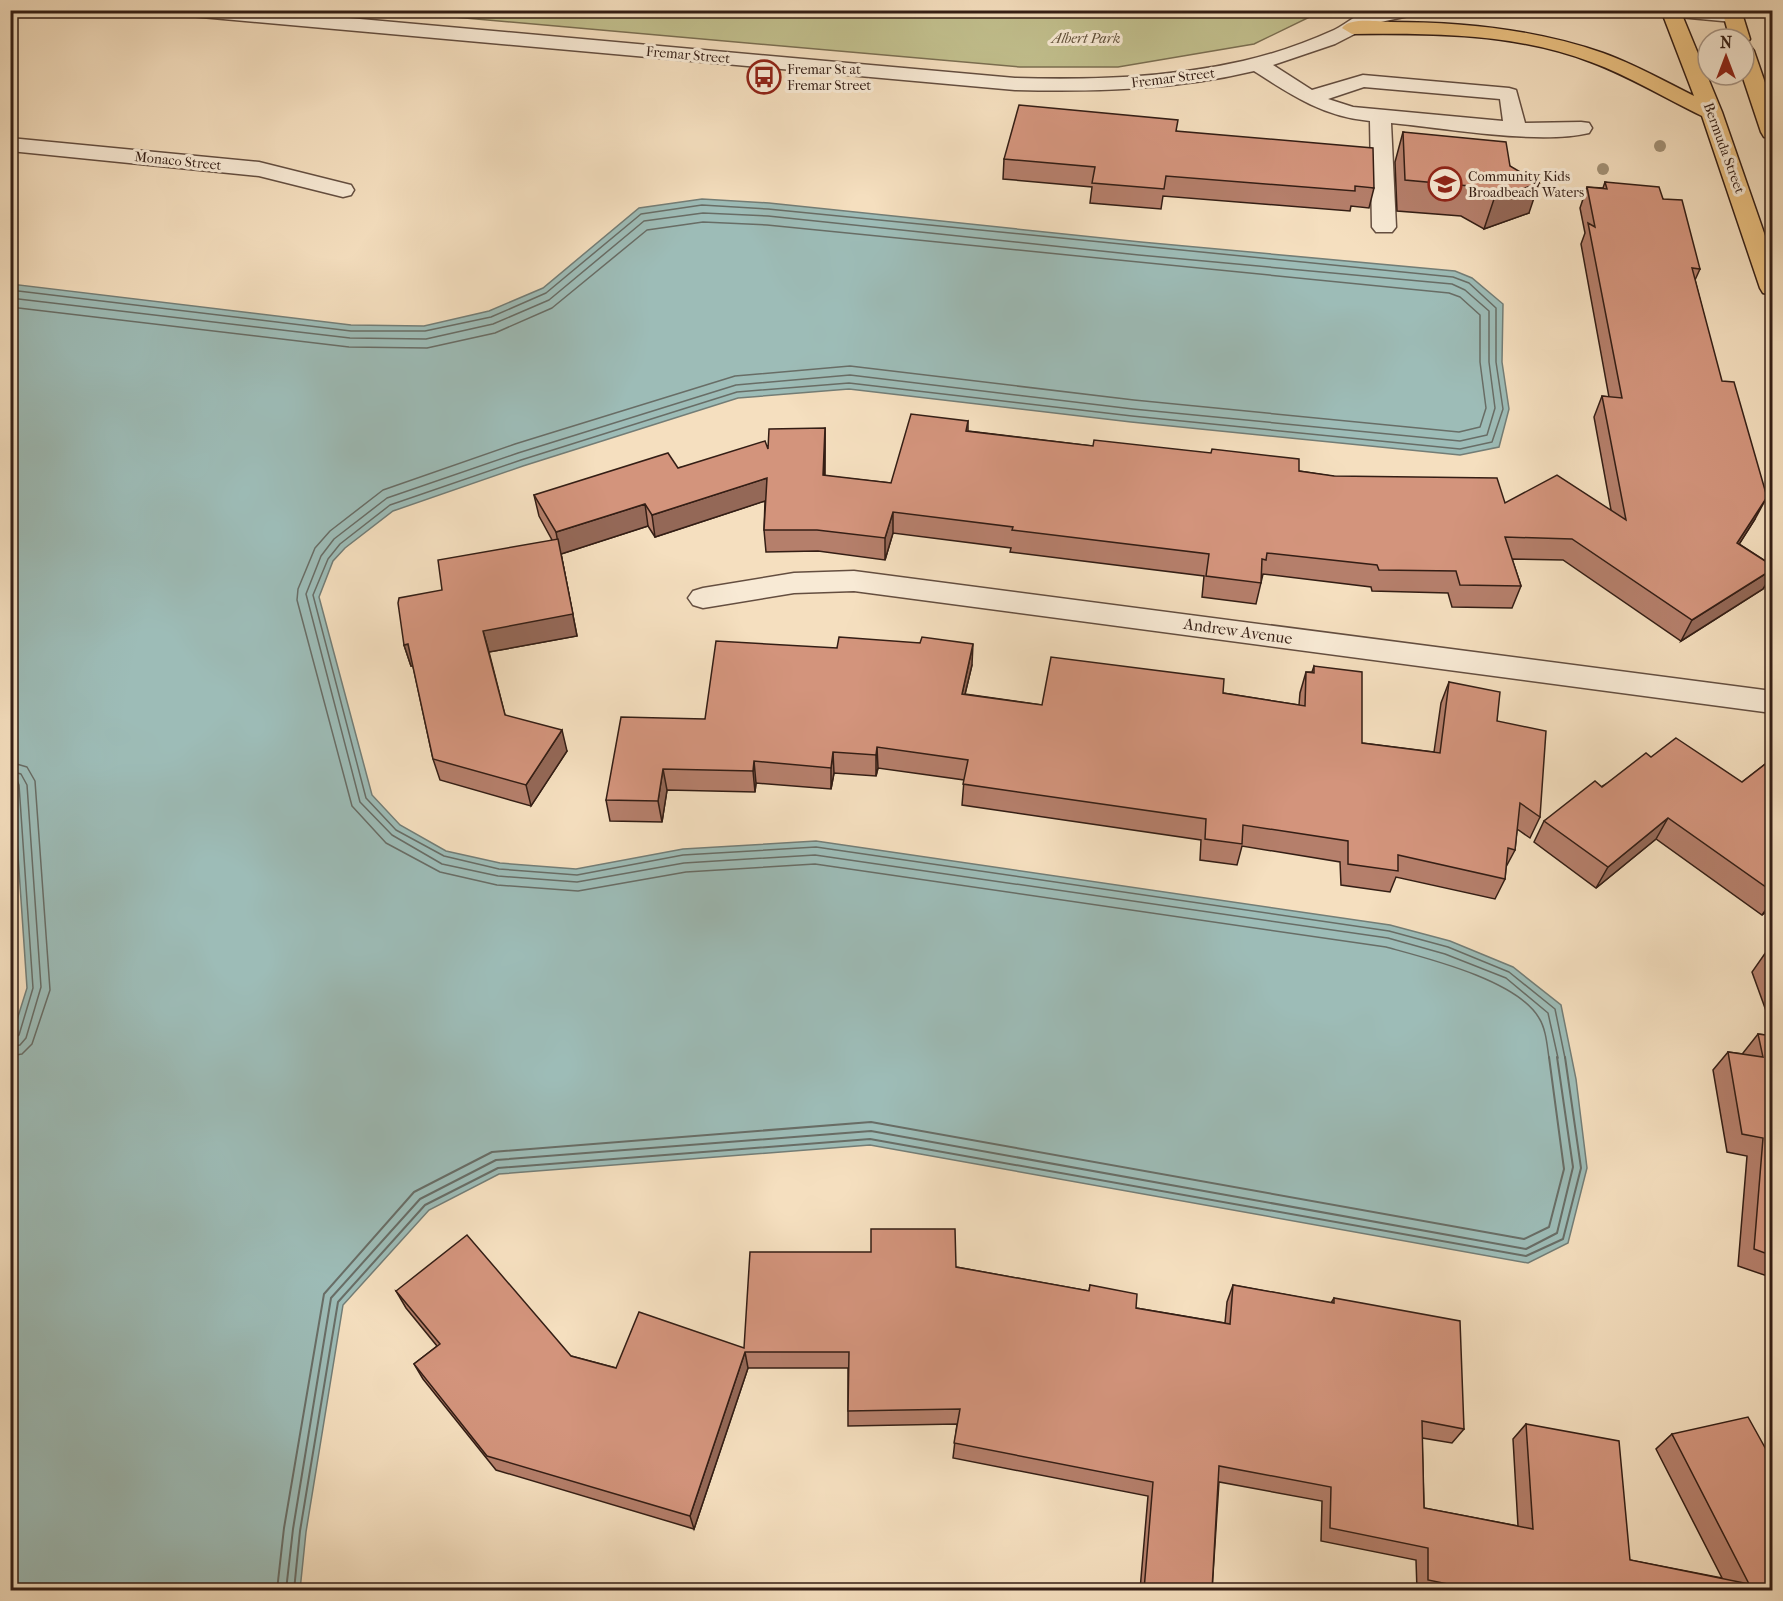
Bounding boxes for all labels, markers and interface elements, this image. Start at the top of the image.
north arrow [1696,27,1756,87]
park label: Albert Park [1050,30,1120,47]
text: N [1720,33,1733,52]
street label: Fremar Street [645,43,731,67]
bus stop icon: Fremar St at Fremar Street [746,59,782,95]
place label: Fremar St at Fremar Street [787,61,871,94]
street label: Fremar Street [1130,64,1216,92]
street label: Bermuda Street [1700,100,1748,196]
street label: Monaco Street [134,148,222,174]
school or university icon: Community Kids Broadbeach Waters [1427,166,1463,202]
place label: Community Kids Broadbeach Waters [1468,168,1584,201]
street label: Andrew Avenue [1181,614,1294,648]

